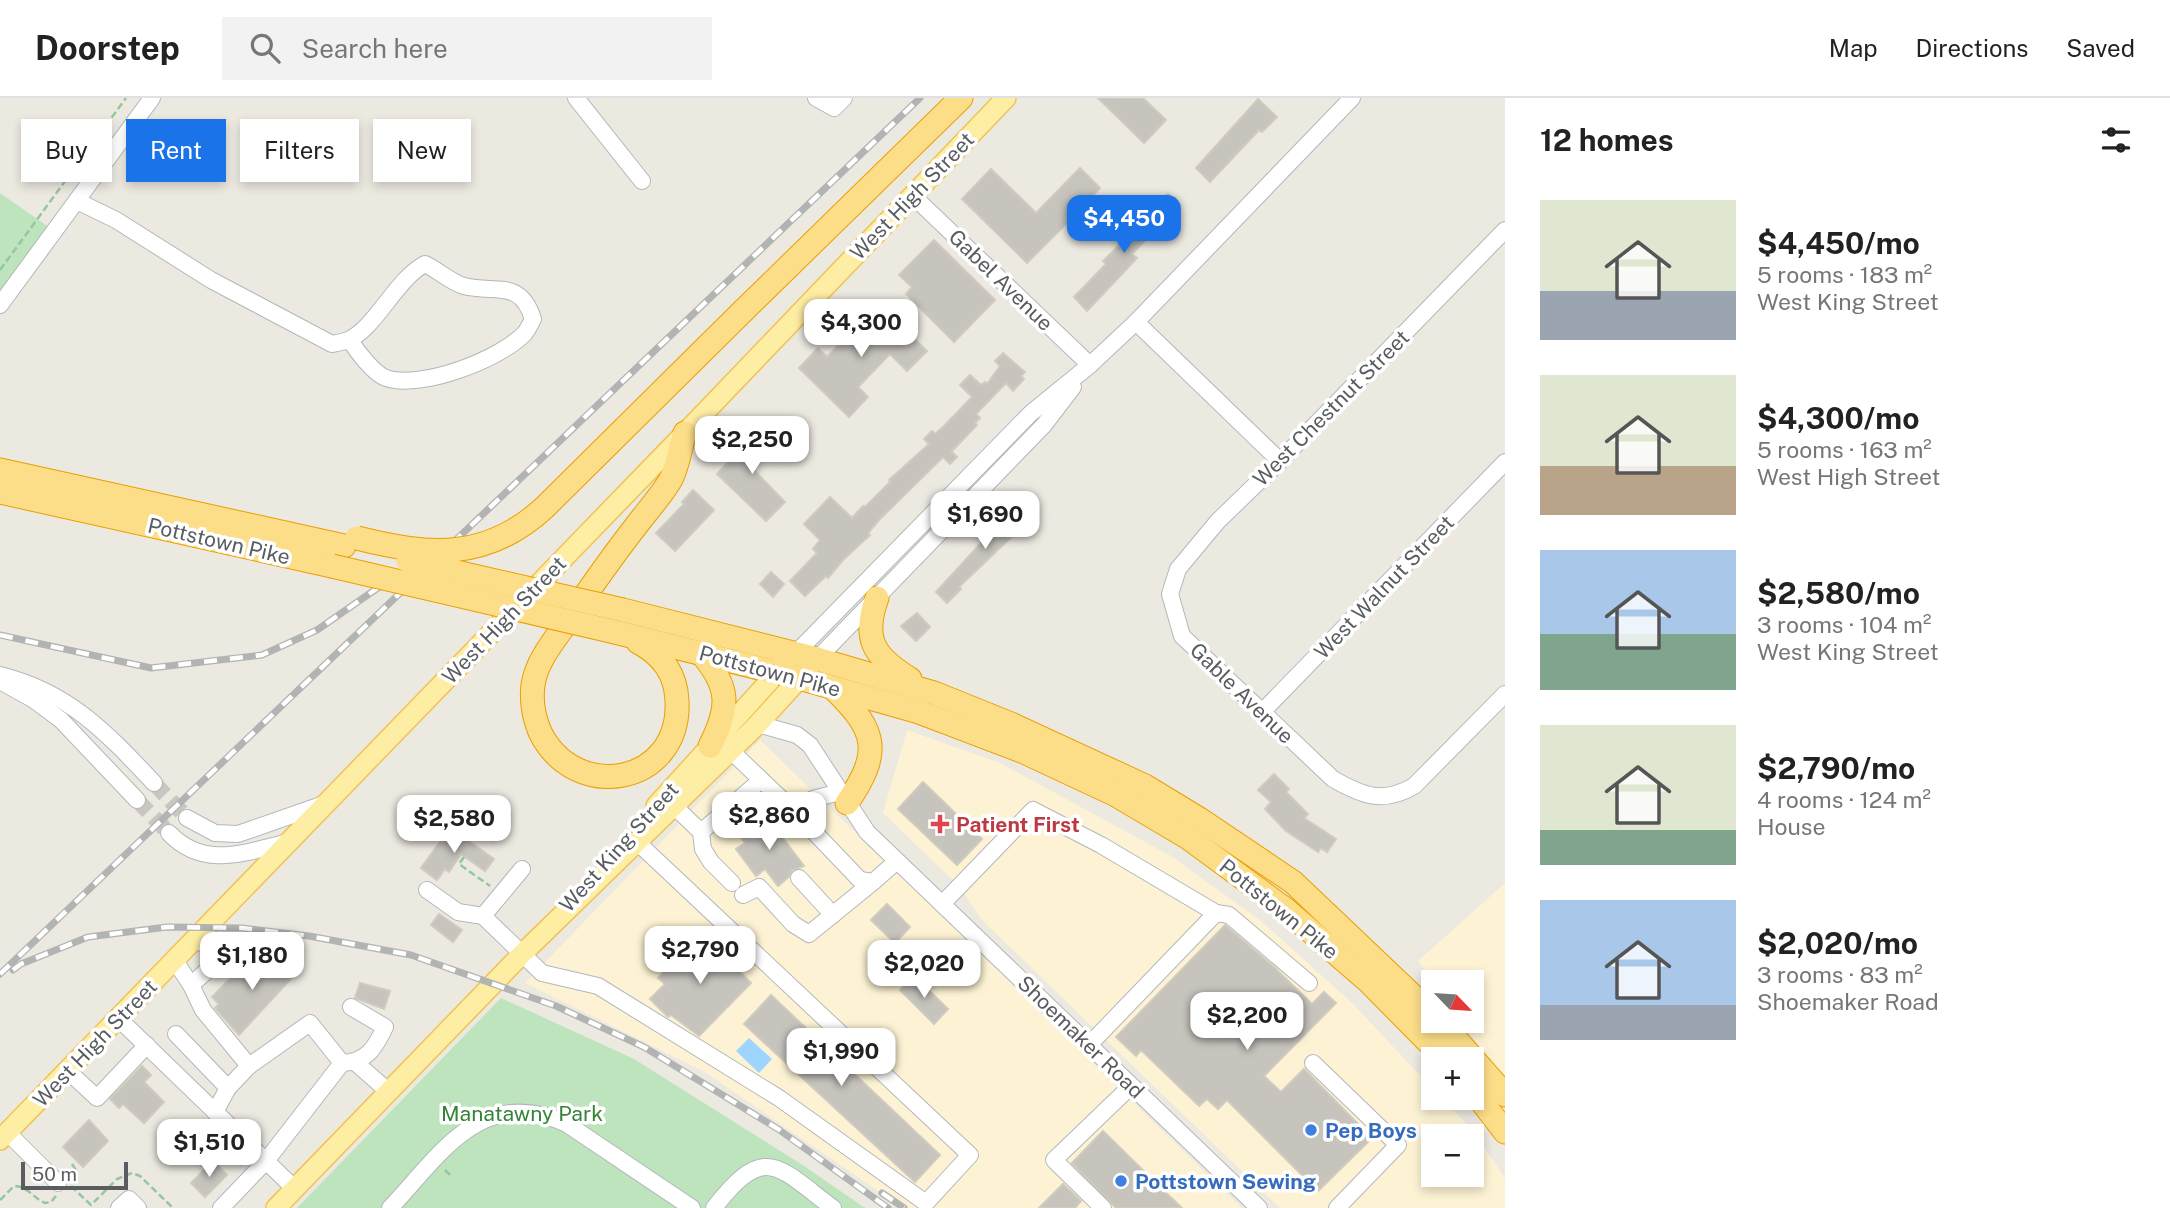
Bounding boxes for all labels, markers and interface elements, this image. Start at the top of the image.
search box [222,17,712,80]
text: Doorstep [35,29,180,67]
icon: search [246,29,284,67]
text: Search here [302,33,448,64]
text: Map [1829,34,1878,62]
text: Directions [1916,34,2028,62]
text: Saved [2066,34,2135,62]
chip: Buy [21,119,112,182]
chip: Rent [126,119,226,182]
chip: Filters [240,119,359,182]
chip: New [373,119,471,182]
icon: filters [2097,121,2135,159]
text: 12 homes [1540,122,1674,158]
street label: West High Street [845,127,979,265]
pin: $4,450 [1067,195,1181,255]
text: $4,450 [1083,204,1165,231]
street label: Gabel Avenue [944,224,1058,336]
text: $4,450/mo [1757,225,1920,261]
icon: home [1596,228,1680,312]
text: 5 rooms · 183 m² [1757,261,1932,288]
text: West King Street [1757,288,1939,315]
pin: $4,300 [804,300,918,359]
text: $4,300 [820,308,902,335]
street label: West Chestnut Street [1248,325,1414,491]
text: $4,300/mo [1757,400,1919,436]
icon: home [1596,403,1680,487]
pin: $2,250 [695,416,809,476]
text: $2,250 [711,425,793,452]
text: 5 rooms · 163 m² [1757,436,1932,463]
text: West High Street [1757,463,1940,490]
pin: $1,690 [928,491,1042,551]
text: $1,690 [947,500,1023,527]
street label: West Walnut Street [1309,510,1459,664]
street label: Pottstown Pike [145,512,293,570]
street label: West High Street [437,551,571,689]
text: $2,580/mo [1757,575,1920,611]
icon: home [1596,578,1680,662]
text: 3 rooms · 104 m² [1757,611,1931,638]
street label: Gable Avenue [1185,637,1299,749]
text: West King Street [1757,638,1939,665]
street label: Pottstown Pike [697,640,843,702]
text: $2,790/mo [1757,750,1915,786]
icon: home [1596,753,1680,837]
street label: West King Street [554,777,684,917]
text: 4 rooms · 124 m² [1757,786,1931,813]
pin: $2,860 [712,792,826,852]
pin: $2,580 [397,796,511,855]
text: $2,860 [728,801,810,828]
text: $2,580 [413,804,495,831]
place label: Patient First [956,812,1080,837]
text: House [1757,813,1825,840]
marker: Patient First [930,814,950,834]
street label: Pottstown Pike [1215,854,1343,964]
text: $2,020/mo [1757,925,1918,961]
pin: $2,790 [643,926,757,986]
icon: home [1596,928,1680,1012]
pin: $1,180 [195,932,309,992]
text: $2,790 [661,935,739,962]
pin: $2,020 [867,940,981,1000]
text: $1,180 [216,941,288,968]
text: $2,020 [884,949,964,976]
text: 3 rooms · 83 m² [1757,961,1923,988]
street label: Shoemaker Road [1013,970,1149,1104]
north arrow [1421,970,1484,1032]
map controls [1421,970,1484,1187]
street label: West High Street [28,974,162,1112]
text: Shoemaker Road [1757,988,1939,1015]
pin: $2,200 [1190,992,1304,1052]
text: $2,200 [1206,1001,1288,1028]
pin: $1,990 [784,1028,898,1088]
text: $1,990 [803,1037,879,1064]
button: + [1421,1047,1484,1110]
park label: Manatawny Park [441,1101,603,1126]
place label: Pep Boys [1325,1118,1417,1143]
pin: $1,510 [152,1119,266,1179]
marker: Pep Boys [1303,1122,1319,1138]
button: − [1421,1124,1484,1187]
text: $1,510 [173,1128,245,1155]
scale bar [21,1159,128,1191]
text: 50 m [32,1163,77,1185]
place label: Pottstown Sewing [1135,1169,1316,1194]
marker: Pottstown Sewing [1113,1173,1129,1189]

